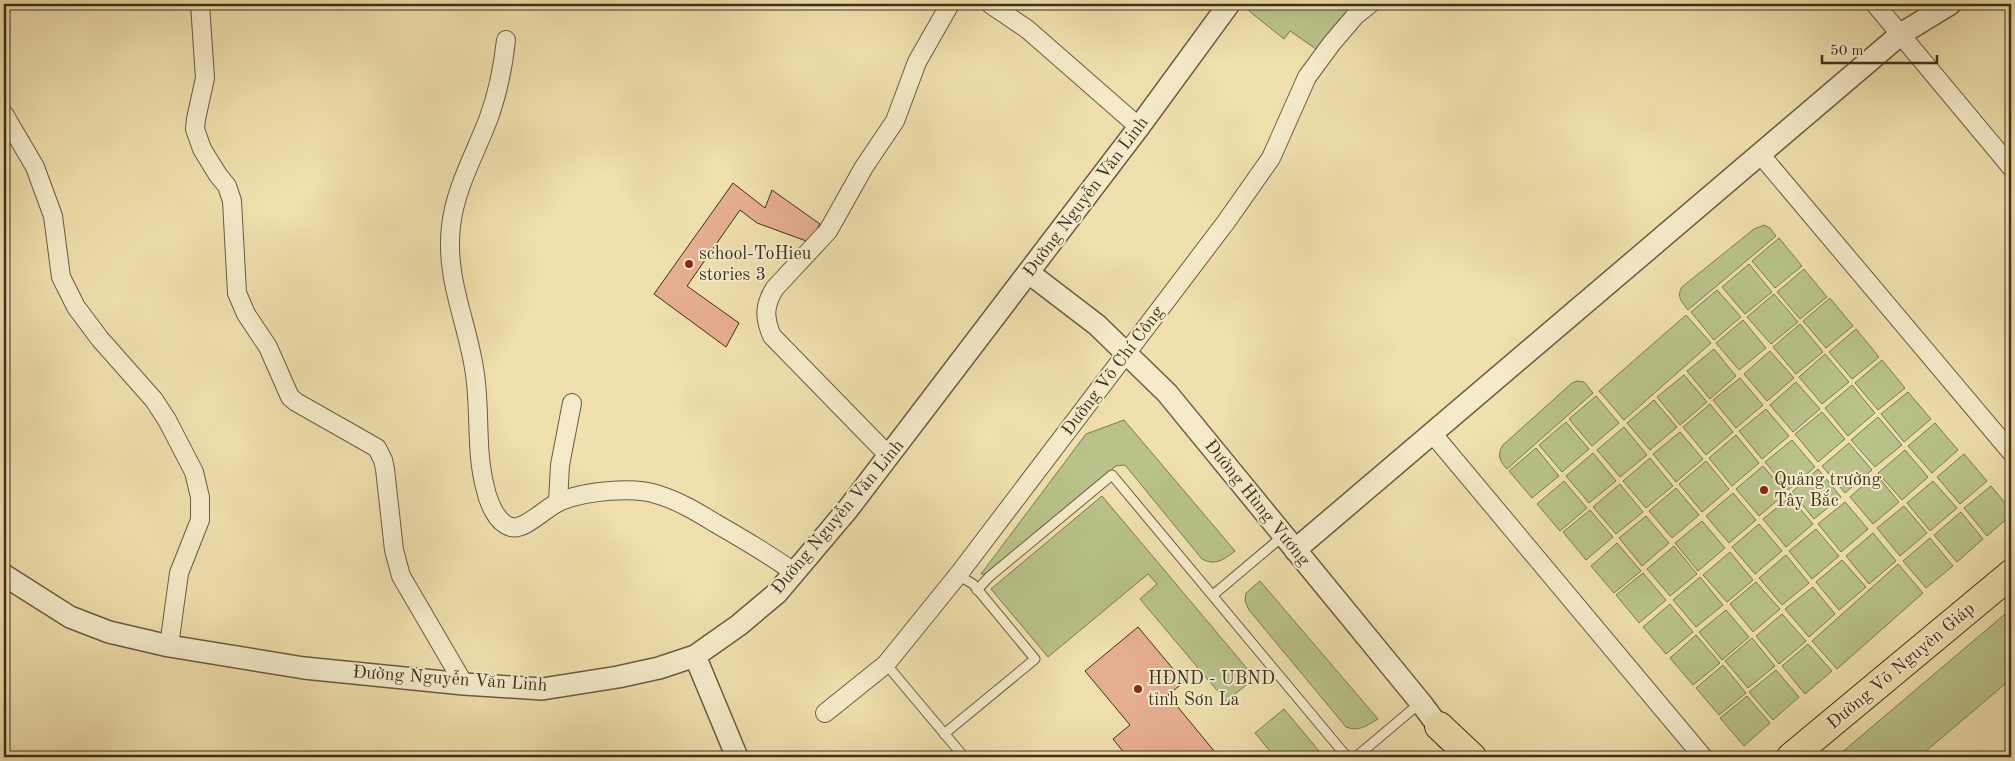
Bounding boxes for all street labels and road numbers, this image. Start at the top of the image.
street label: Đường Nguyễn Văn Linh [1018,112,1152,280]
street label: Đường Võ Chí Công [1059,303,1168,439]
street label: Đường Nguyễn Văn Linh [767,435,908,598]
street label: Đường Hùng Vương [1201,437,1313,570]
street label: Đường Võ Nguyên Giáp [1824,599,1978,733]
street label: Đường Nguyễn Văn Linh [352,661,548,695]

